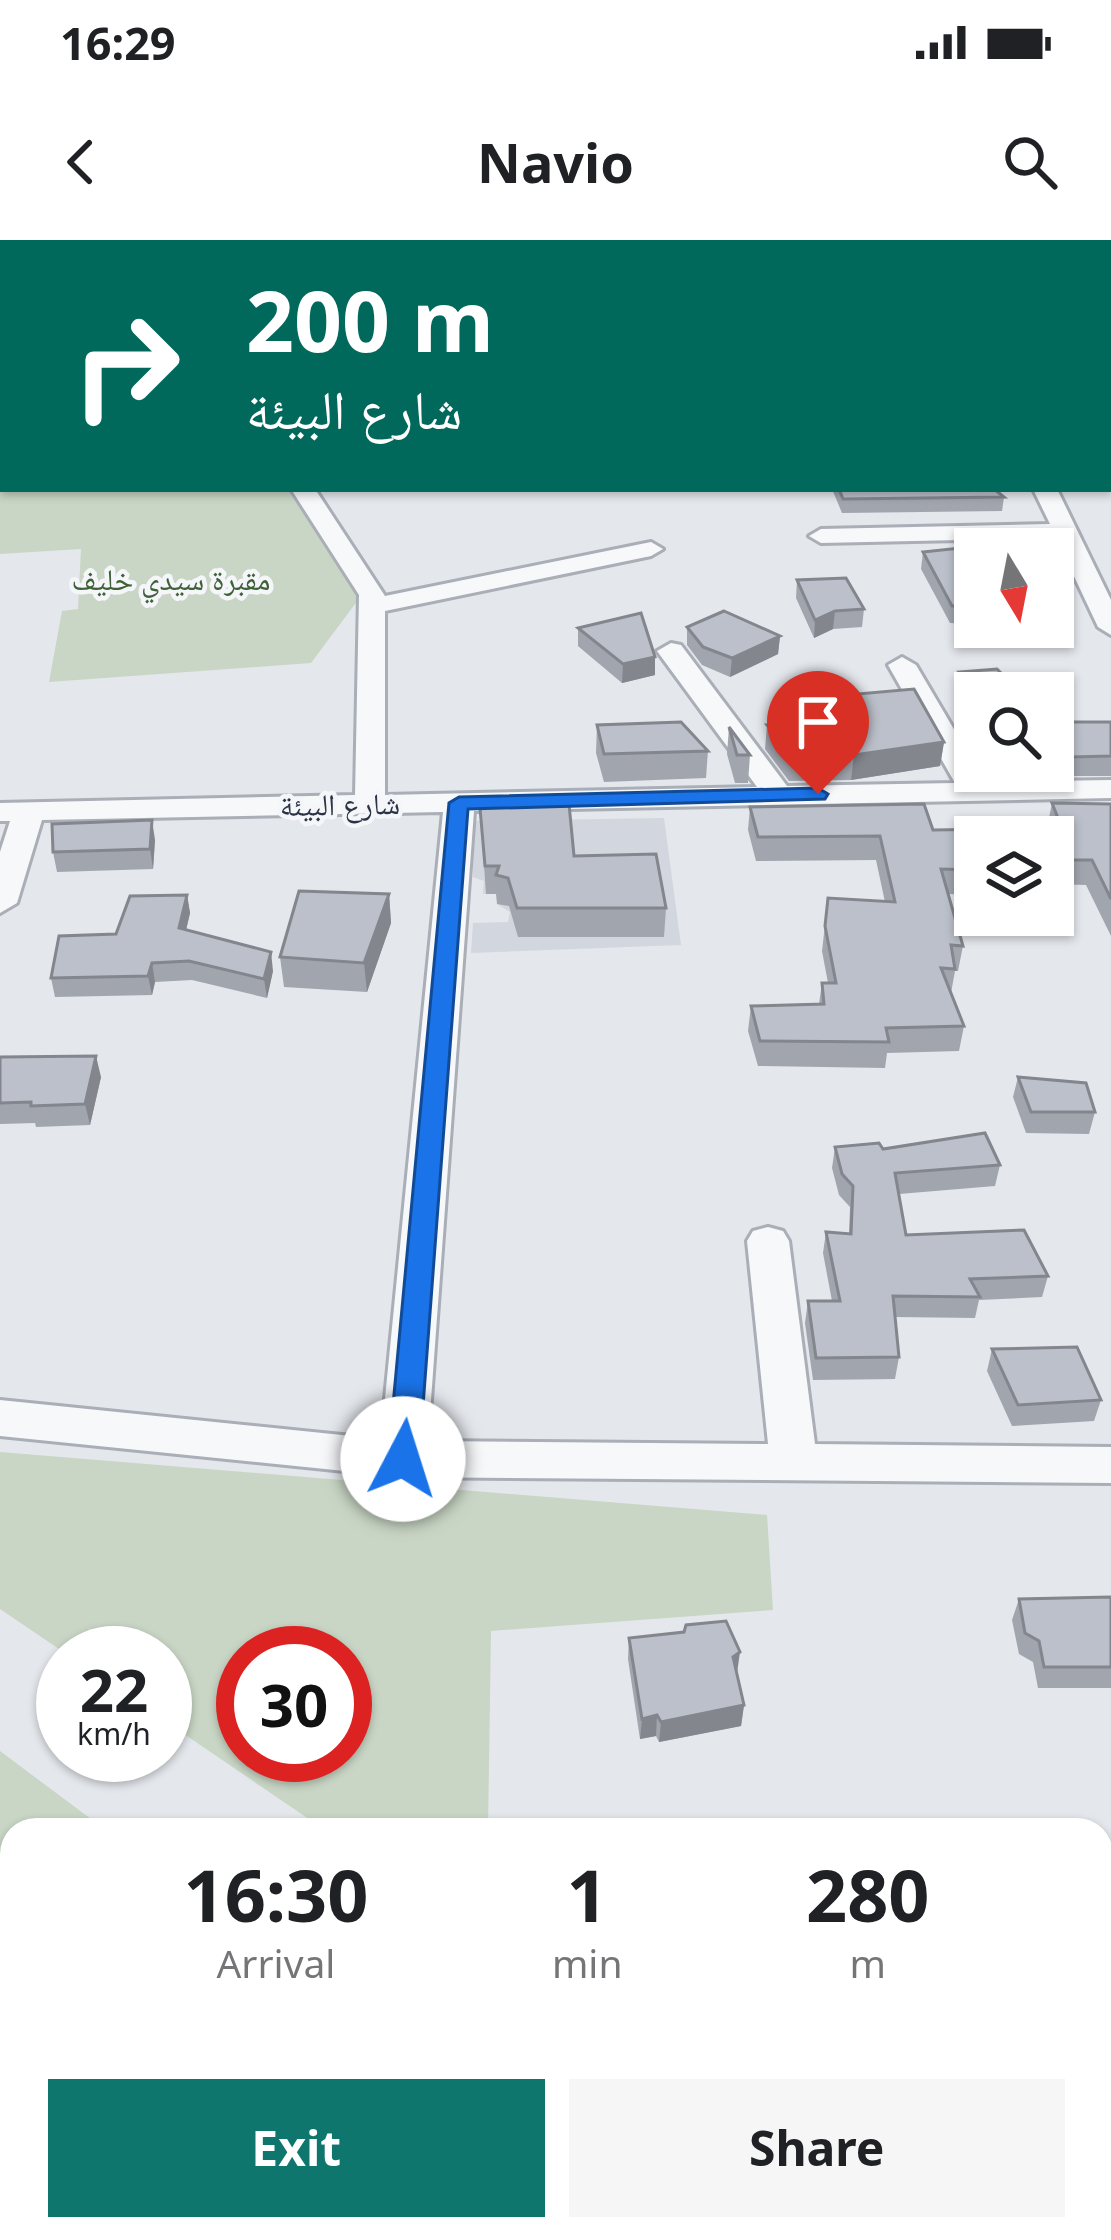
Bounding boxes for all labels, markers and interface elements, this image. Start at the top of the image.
text: 16:29 [60,12,176,73]
text: Navio [477,125,634,199]
icon: back [48,129,114,195]
icon: search [997,129,1063,195]
text: 200 m [246,262,494,377]
icon: right [48,288,204,444]
text: شارع البيئة [246,371,462,445]
north arrow [954,528,1074,648]
map controls [954,528,1074,936]
park label: مقبرة سيدي خليف [71,558,271,604]
pin [767,671,869,794]
button: search [954,672,1074,792]
icon: arrive [785,689,851,755]
street label: شارع البيئة [280,782,400,825]
button: layers [954,816,1074,936]
position arrow [340,1396,466,1522]
speed limit sign: 30 [216,1626,372,1782]
text: 22 [80,1648,148,1730]
text: km/h [77,1713,151,1754]
text: 16:30 [183,1845,368,1943]
text: 1 [567,1845,608,1943]
text: 280 [806,1845,930,1943]
text: Arrival [216,1936,335,1989]
text: min [552,1936,623,1989]
text: m [850,1936,886,1989]
button: Exit [48,2079,545,2217]
button: Share [569,2079,1065,2217]

